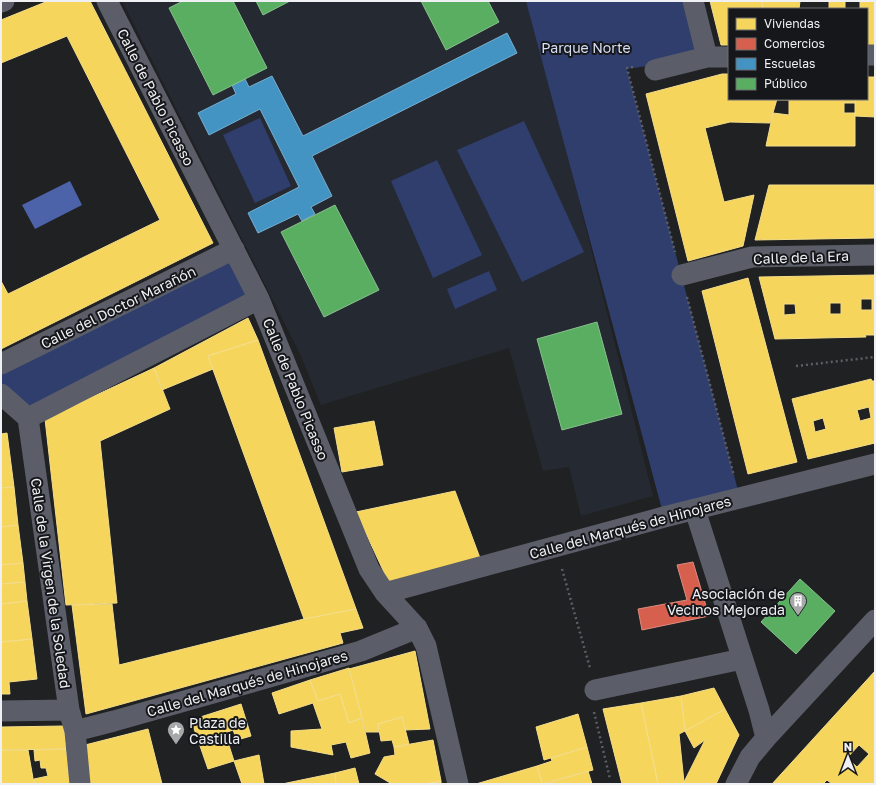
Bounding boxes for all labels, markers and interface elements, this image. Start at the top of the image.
legend [728,8,868,100]
text: Viviendas [764,16,820,31]
street label: Calle de Pablo Picasso [114,26,198,168]
text: Comercios [764,36,825,51]
park label: Parque Norte [541,39,631,56]
text: Escuelas [764,56,815,71]
text: Público [764,76,807,91]
street label: Calle de la Era [753,247,849,267]
street label: Calle del Doctor Marañón [38,262,198,352]
street label: Calle de Pablo Picasso [260,316,332,462]
street label: Calle de la Virgen de la Soledad [28,477,74,689]
street label: Calle del Marqués de Hinojares [527,492,733,562]
place label: Asociación de Vecinos Mejorada [667,585,785,618]
building icon: Asociación de Vecinos Mejorada [788,591,808,616]
street label: Calle del Marqués de Hinojares [145,646,349,720]
place label: Plaza de Castilla [189,714,246,747]
place icon: Plaza de Castilla [166,720,186,745]
north arrow [828,737,868,777]
text: N [844,740,852,753]

